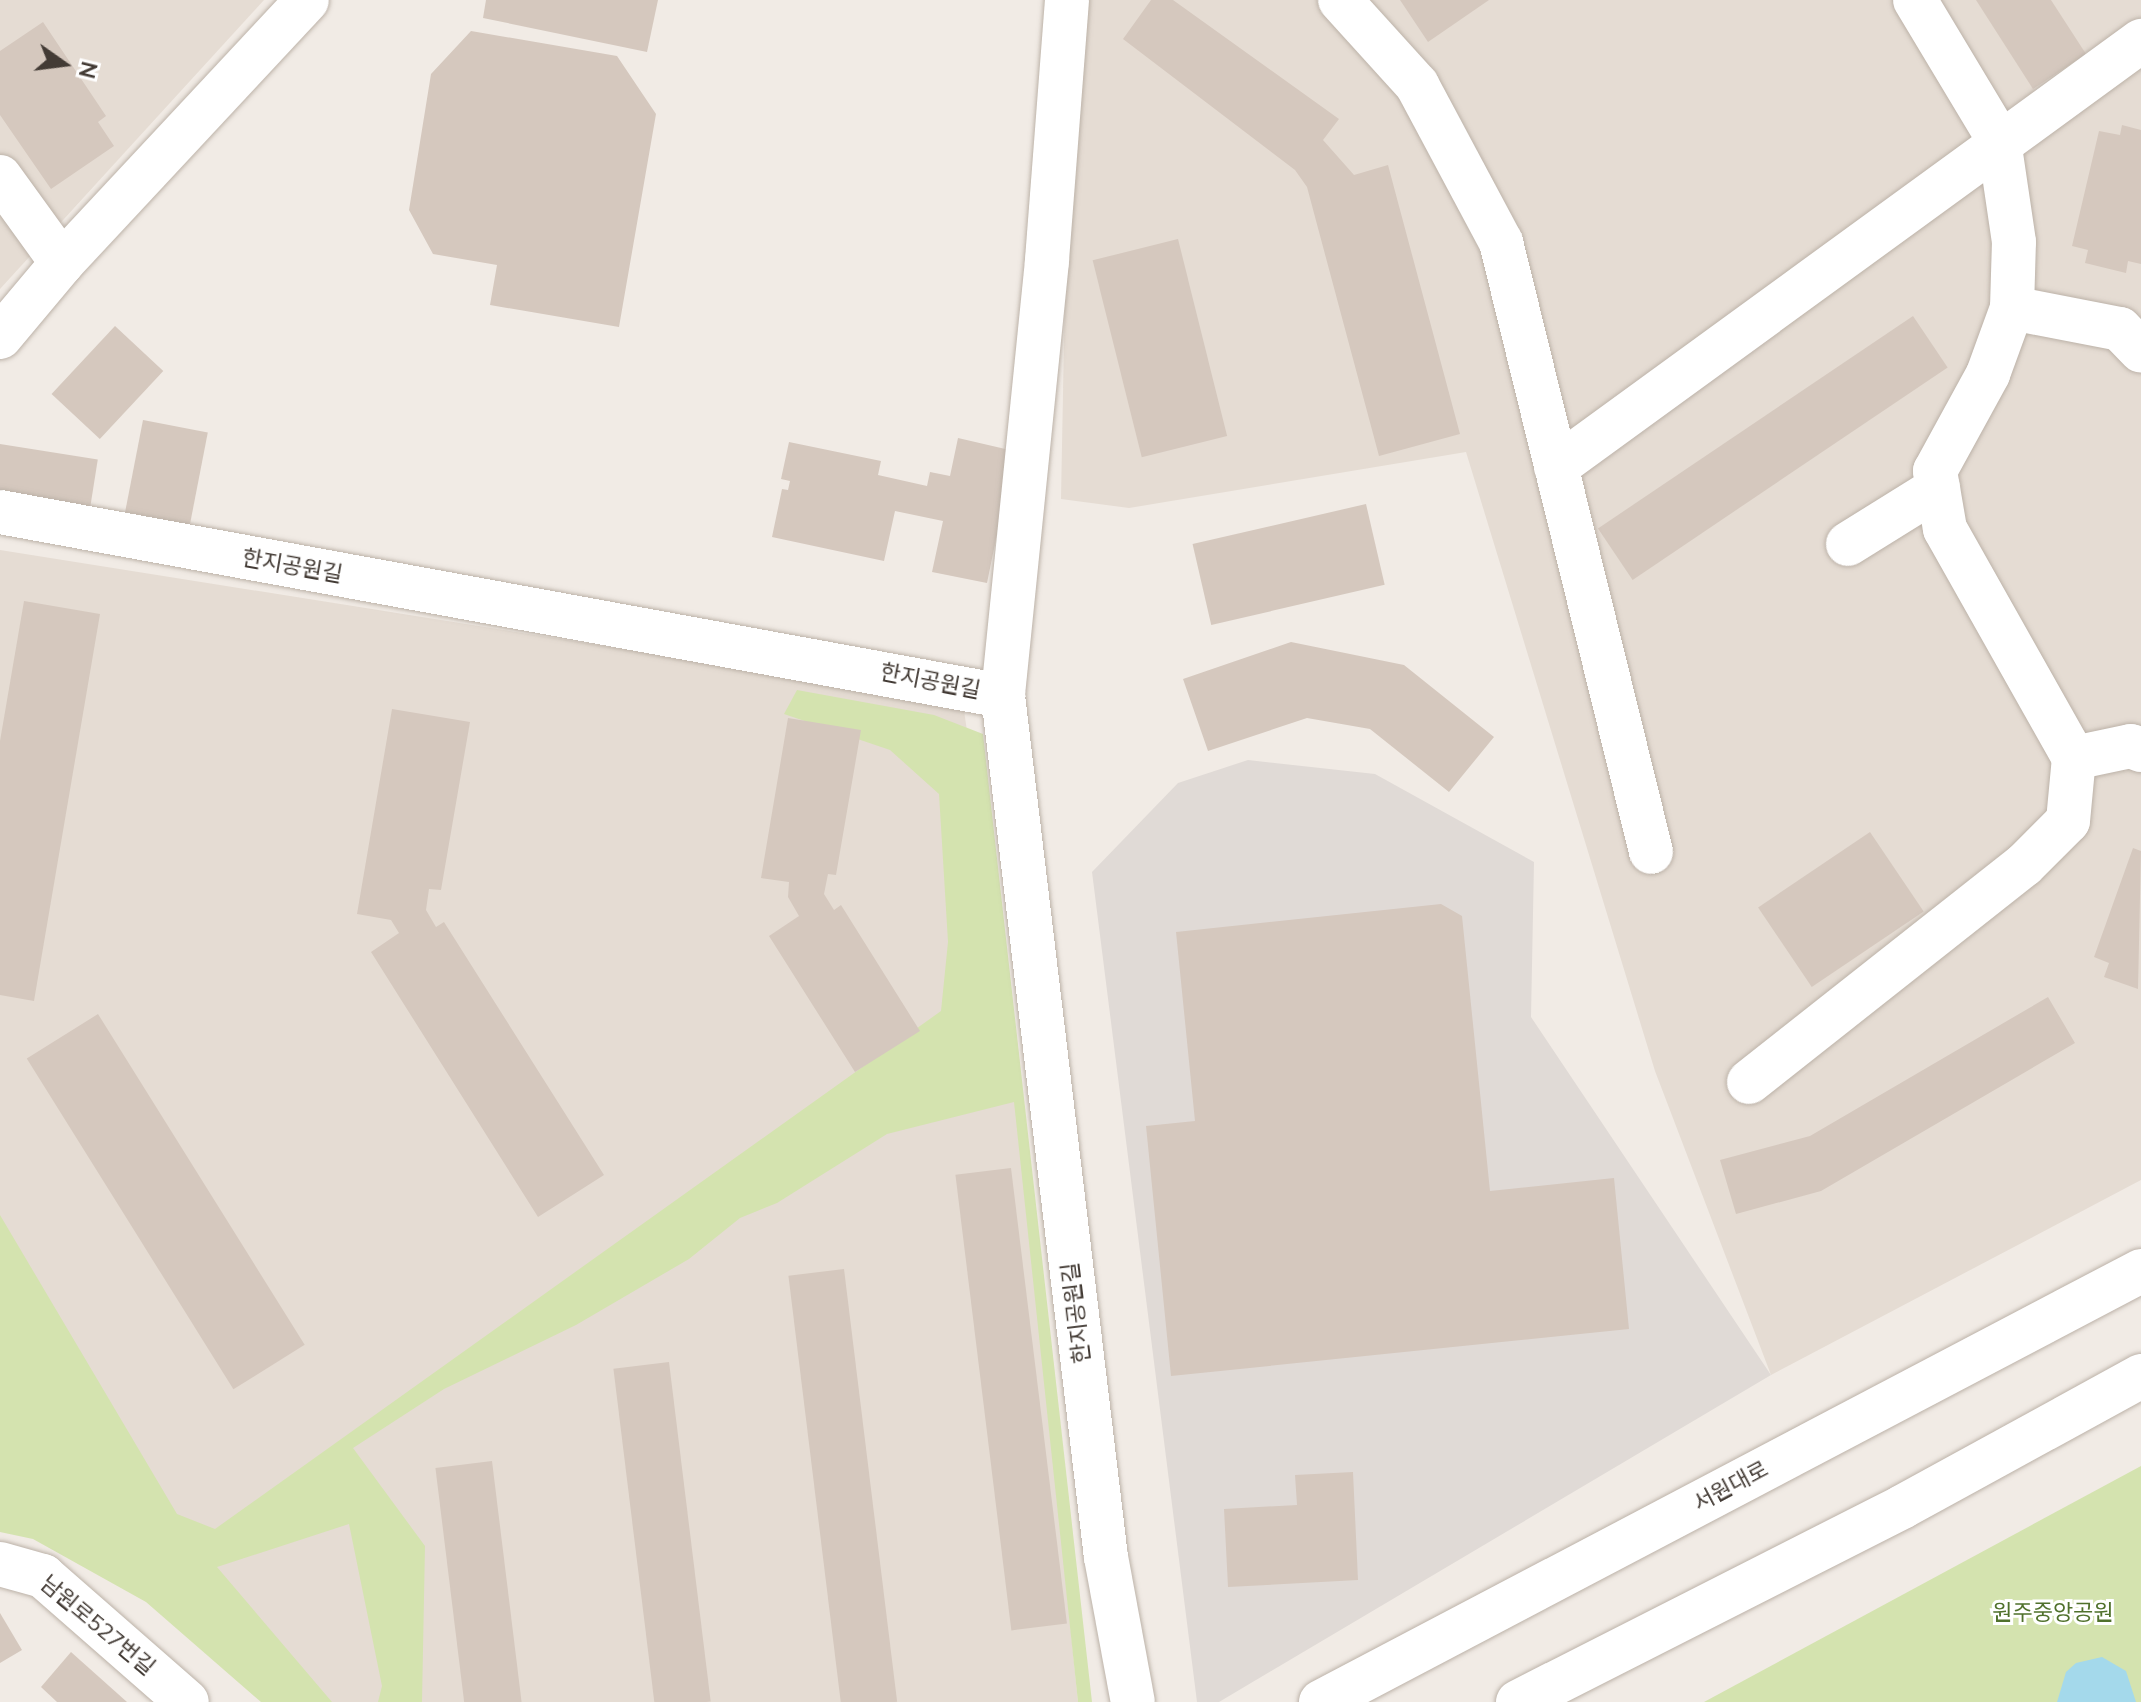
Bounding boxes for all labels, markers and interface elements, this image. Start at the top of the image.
north arrow [24,24,104,104]
text: N [71,58,104,81]
street label: 한지공원길 [240,545,344,589]
street label: 한지공원길 [878,659,982,705]
street label: 한지공원길 [1058,1261,1096,1365]
street label: 서원대로 [1689,1456,1773,1518]
street label: 남원로527번길 [35,1571,159,1681]
park label: 원주중앙공원 [1992,1601,2114,1627]

